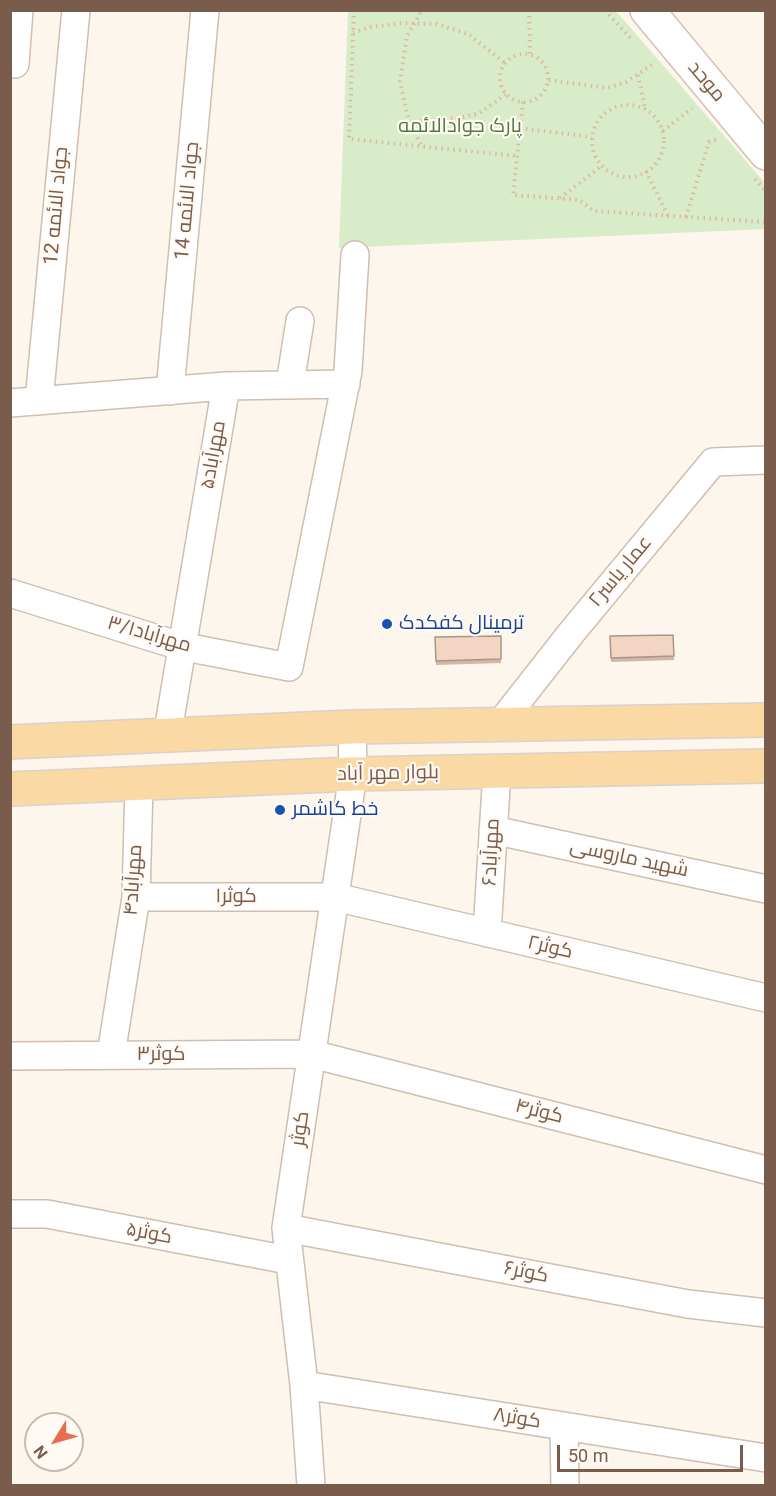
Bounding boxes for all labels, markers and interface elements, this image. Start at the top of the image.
street label: موحد [682,57,730,107]
park label: پارک جوادالائمه [398,115,522,139]
street label: جواد الائمه 14 [171,141,205,261]
street label: جواد الائمه 12 [40,146,74,266]
street label: مهرآباد۵ [196,419,232,491]
street label: عمار یاسر۲ [584,532,658,612]
street label: مهرآباد۳/۱ [104,612,194,658]
place label: ترمینال کفکدک [399,612,524,636]
marker: ترمینال کفکدک [380,617,394,631]
street label: بلوار مهر آباد [337,761,439,787]
place label: خط کاشمر [292,798,378,822]
marker: خط کاشمر [273,803,287,817]
street label: مهرآباد۶ [478,817,506,887]
street label: شهید ماروسی [568,835,690,883]
street label: مهرآباد۴ [120,843,148,917]
street label: کوثر۱ [215,885,257,909]
street label: کوثر۲ [525,931,575,965]
street label: کوثر۳ [137,1043,185,1067]
street label: کوثر۴ [512,1094,566,1130]
street label: کوثر [287,1110,315,1148]
street label: کوثر۵ [124,1218,174,1250]
street label: کوثر۶ [502,1257,550,1289]
street label: کوثر۸ [491,1403,543,1435]
north arrow [24,1412,84,1472]
scale bar [560,1433,746,1471]
text: N [30,1442,52,1462]
text: 50 m [568,1445,608,1466]

